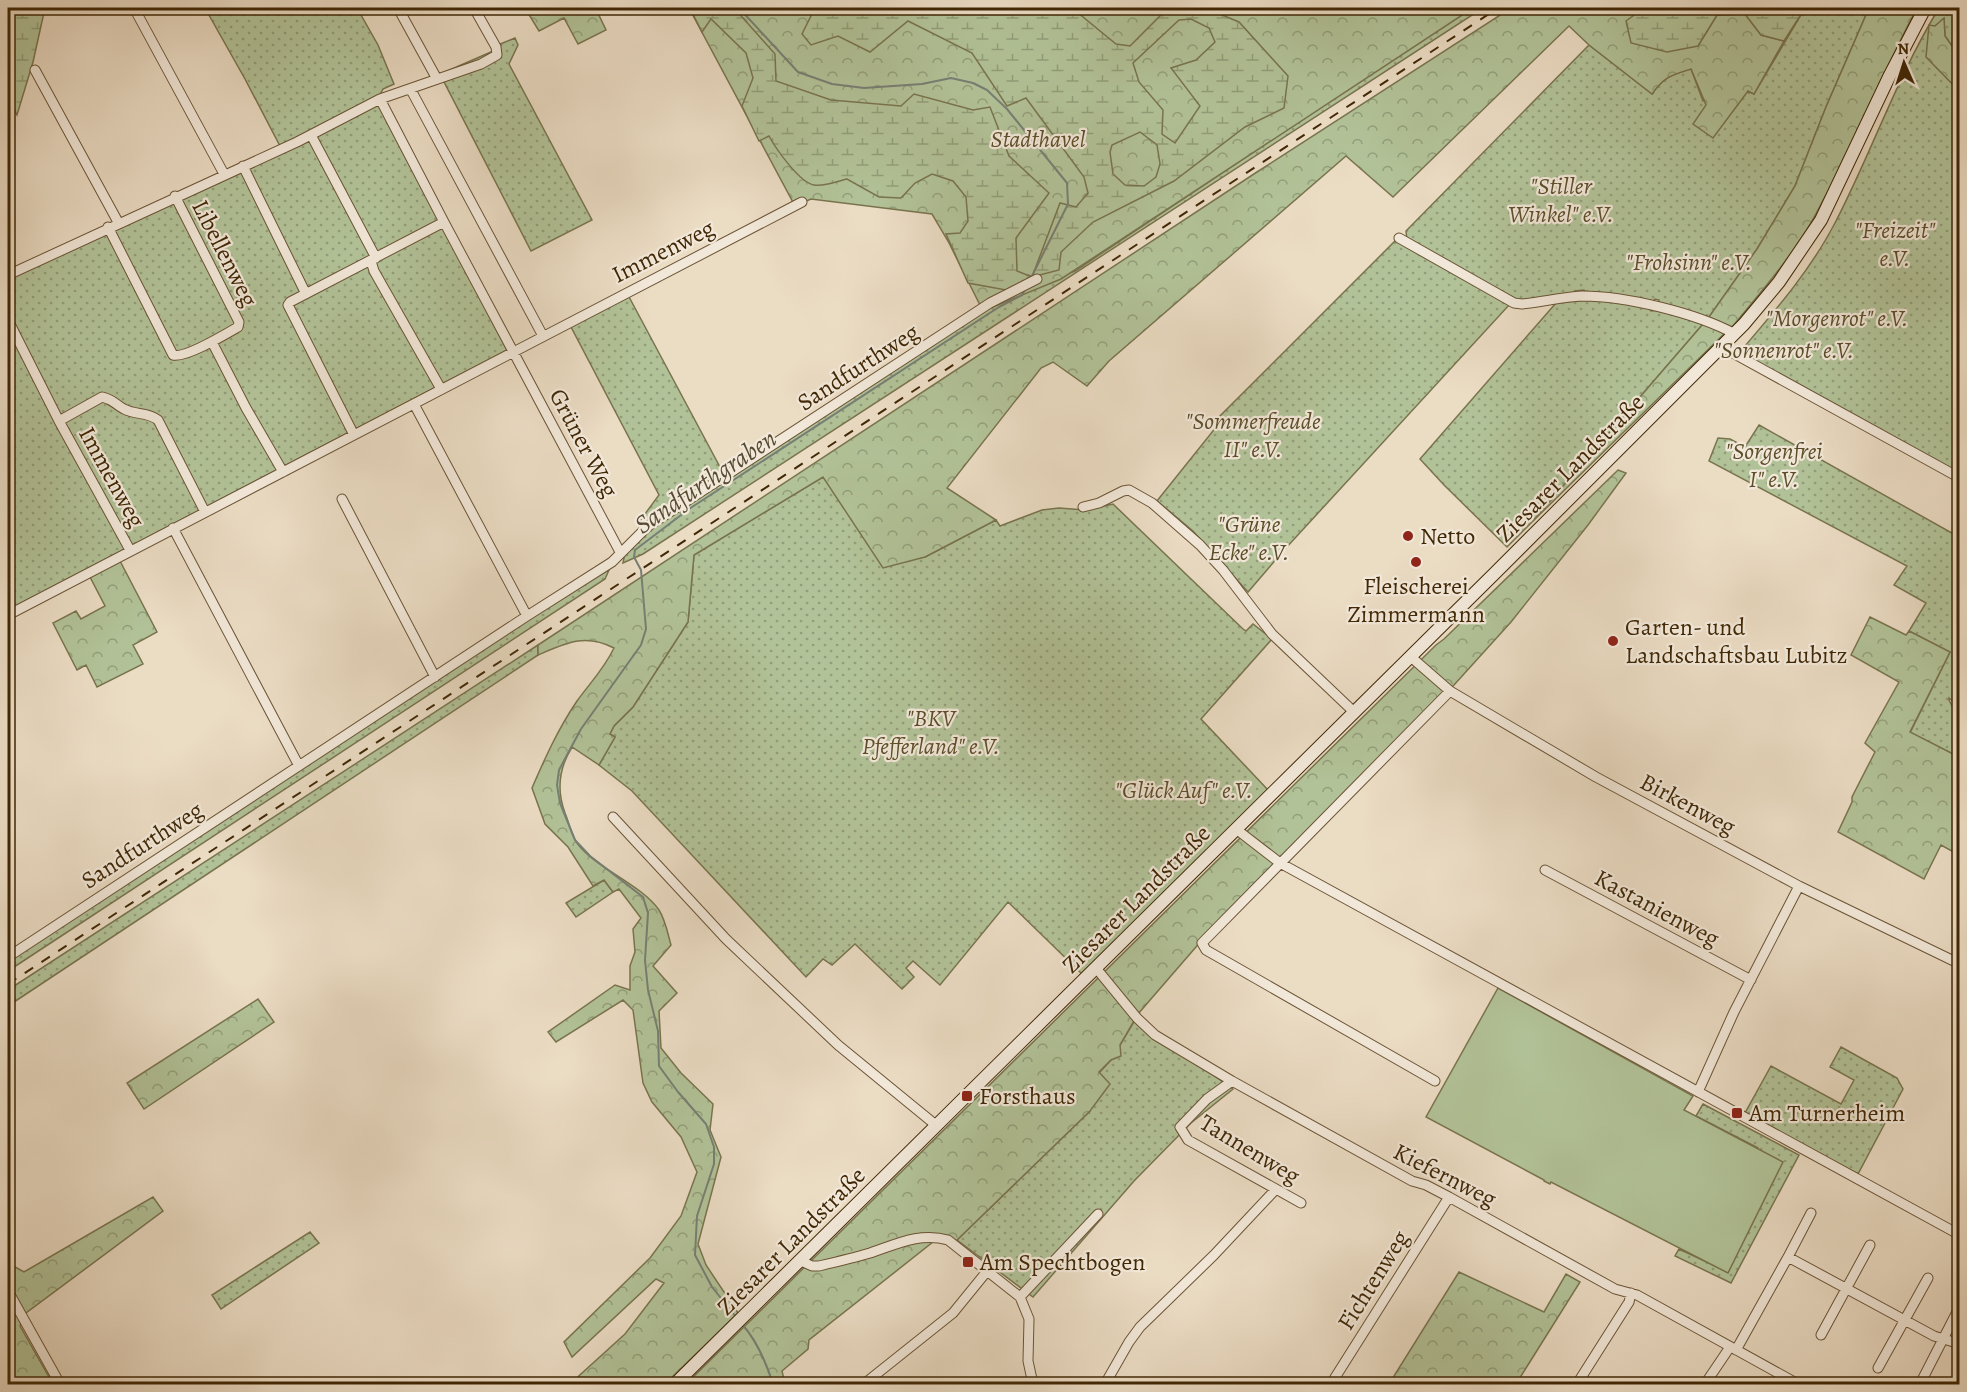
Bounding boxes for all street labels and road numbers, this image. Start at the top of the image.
street label: Libellenweg [184,194,266,312]
street label: Immenweg [606,212,720,290]
street label: Sandfurthweg [791,316,925,418]
street label: Grüner Weg [542,383,626,503]
street label: Ziesarer Landstraße [1489,387,1651,549]
street label: Immenweg [71,421,153,533]
street label: Birkenweg [1635,765,1741,843]
street label: Sandfurthweg [75,794,209,896]
street label: Ziesarer Landstraße [1055,818,1217,980]
street label: Kastanienweg [1589,862,1725,954]
street label: Tannenweg [1194,1106,1306,1192]
street label: Kiefernweg [1388,1135,1502,1215]
street label: Ziesarer Landstraße [710,1160,872,1322]
street label: Fichtenweg [1330,1224,1416,1336]

